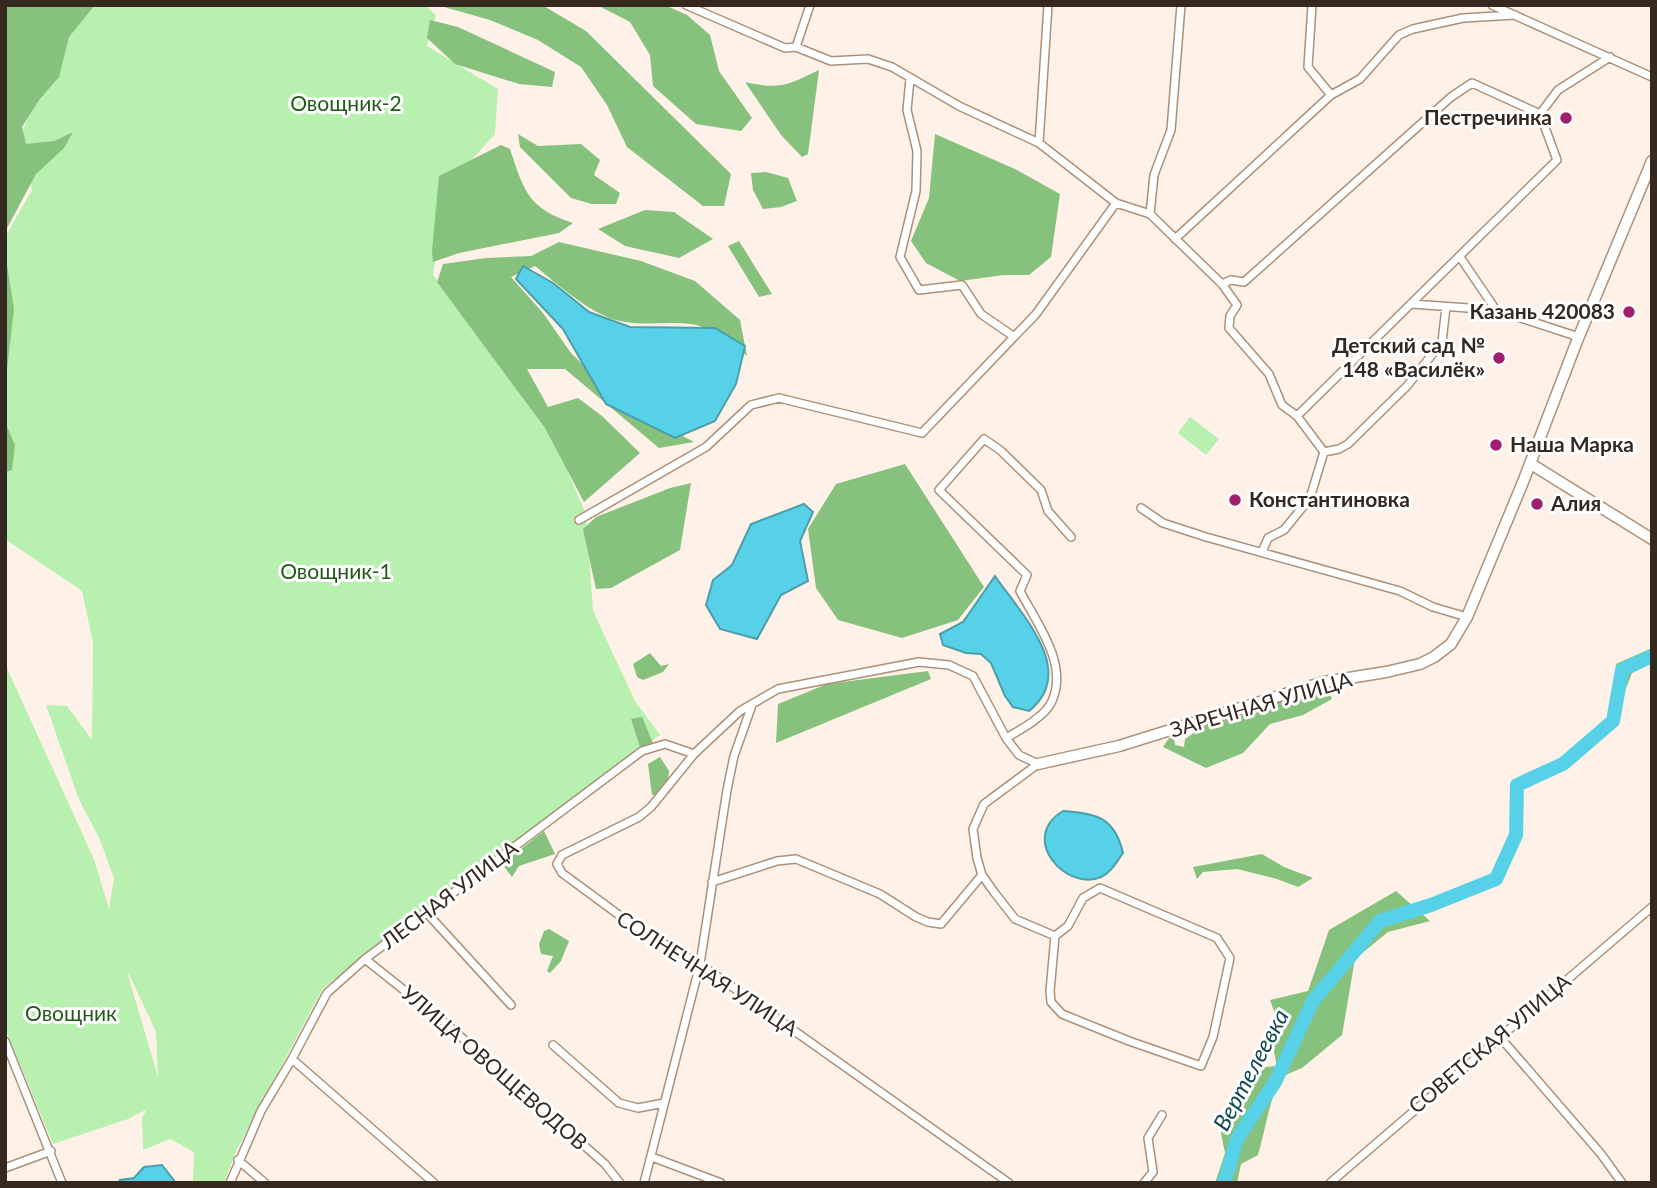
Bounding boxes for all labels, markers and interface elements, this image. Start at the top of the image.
park label: Овощник-2 [290,90,402,115]
place label: Пестречинка [1424,104,1552,129]
marker: Пестречинка [1558,110,1574,126]
place label: Казань 420083 [1469,298,1615,323]
marker: Казань 420083 [1621,304,1637,320]
place label: Детский сад № 148 «Василёк» [1332,332,1485,381]
marker: Детский сад № 148 «Василёк» [1491,350,1507,366]
place label: Наша Марка [1510,431,1634,456]
marker: Наша Марка [1488,437,1504,453]
place label: Константиновка [1249,486,1410,511]
place label: Алия [1550,490,1601,515]
marker: Константиновка [1227,492,1243,508]
marker: Алия [1529,496,1545,512]
park label: Овощник-1 [280,558,392,583]
street label: ЗАРЕЧНАЯ УЛИЦА [1167,665,1355,741]
street label: ЛЕСНАЯ УЛИЦА [375,834,523,954]
street label: СОЛНЕЧНАЯ УЛИЦА [613,905,804,1041]
street label: СОВЕТСКАЯ УЛИЦА [1403,967,1576,1118]
street label: УЛИЦА ОВОЩЕВОДОВ [397,979,593,1154]
park label: Овощник [25,1000,117,1025]
water label: Вертелеевка [1206,1004,1294,1135]

